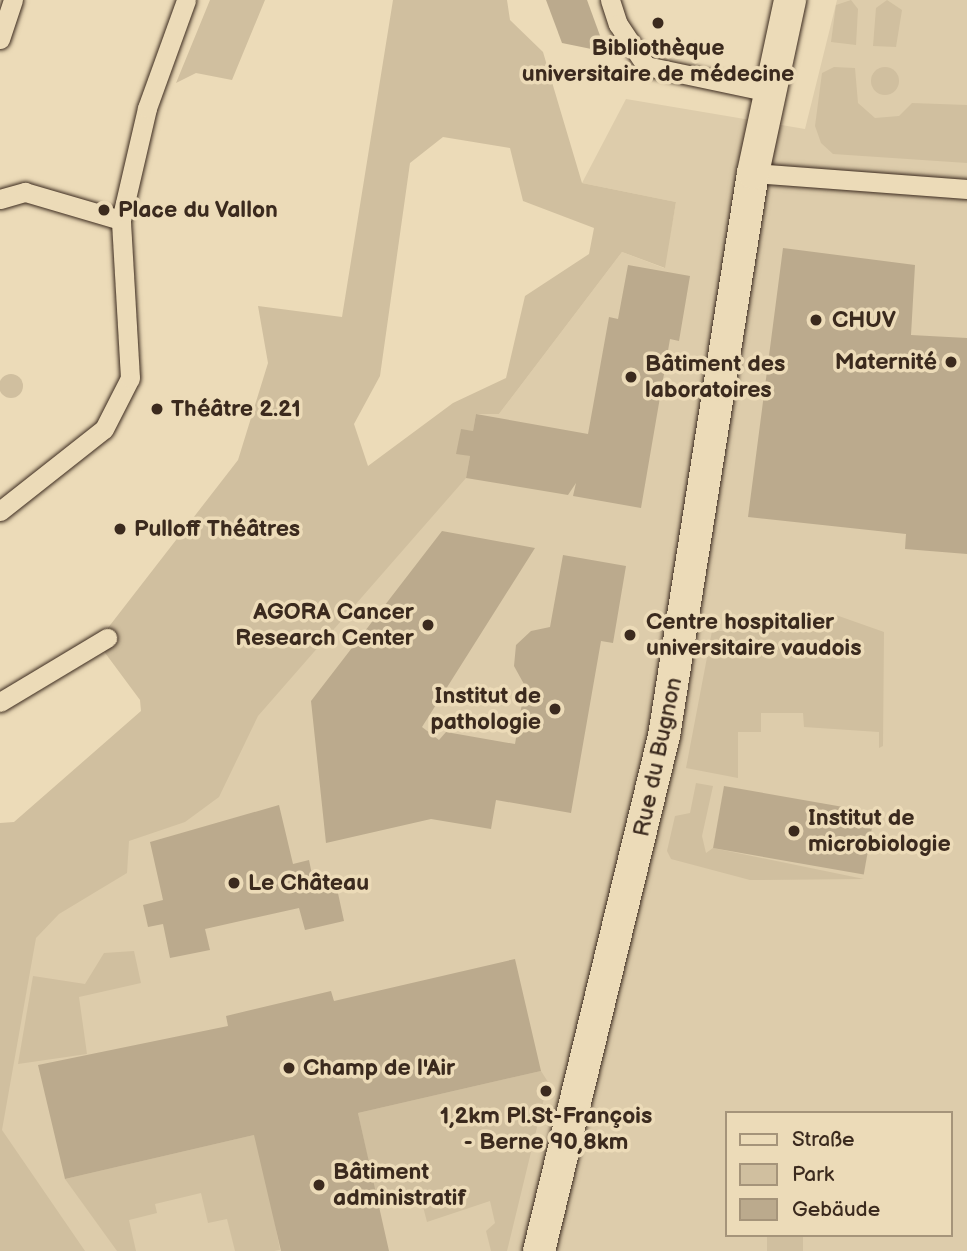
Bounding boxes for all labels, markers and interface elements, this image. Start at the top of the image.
marker: Bibliothèque universitaire de médecine [650,15,666,31]
place label: Bibliothèque universitaire de médecine [522,34,794,88]
place label: Place du Vallon [118,196,279,224]
marker: Place du Vallon [96,202,112,218]
place label: CHUV [832,306,896,334]
marker: CHUV [806,310,826,330]
place label: Maternité [835,348,937,376]
place label: Bâtiment des laboratoires [645,350,785,404]
marker: Maternité [943,354,959,370]
marker: Bâtiment des laboratoires [623,369,639,385]
place label: Théâtre 2.21 [171,395,301,423]
marker: Théâtre 2.21 [149,401,165,417]
place label: Pulloff Théâtres [134,515,300,543]
marker: Pulloff Théâtres [112,521,128,537]
place label: AGORA Cancer Research Center [235,598,414,652]
place label: Centre hospitalier universitaire vaudois [646,608,862,662]
marker: AGORA Cancer Research Center [420,617,436,633]
marker: Centre hospitalier universitaire vaudois [620,625,640,645]
street label: Rue du Bugnon [628,675,688,839]
place label: Institut de pathologie [430,682,541,736]
marker: Institut de pathologie [547,701,563,717]
place label: Institut de microbiologie [808,804,951,858]
marker: Institut de microbiologie [786,823,802,839]
place label: Le Château [248,869,369,897]
marker: Le Château [226,875,242,891]
place label: Champ de l'Air [303,1054,455,1082]
marker: Champ de l'Air [281,1060,297,1076]
marker: 1,2km Pl.St-François - Berne 90,8km [538,1083,554,1099]
place label: 1,2km Pl.St-François - Berne 90,8km [440,1102,652,1156]
legend [726,1111,953,1237]
text: Straße [792,1127,854,1152]
place label: Bâtiment administratif [333,1158,466,1212]
text: Park [792,1162,834,1187]
marker: Bâtiment administratif [311,1177,327,1193]
text: Gebäude [792,1197,880,1222]

